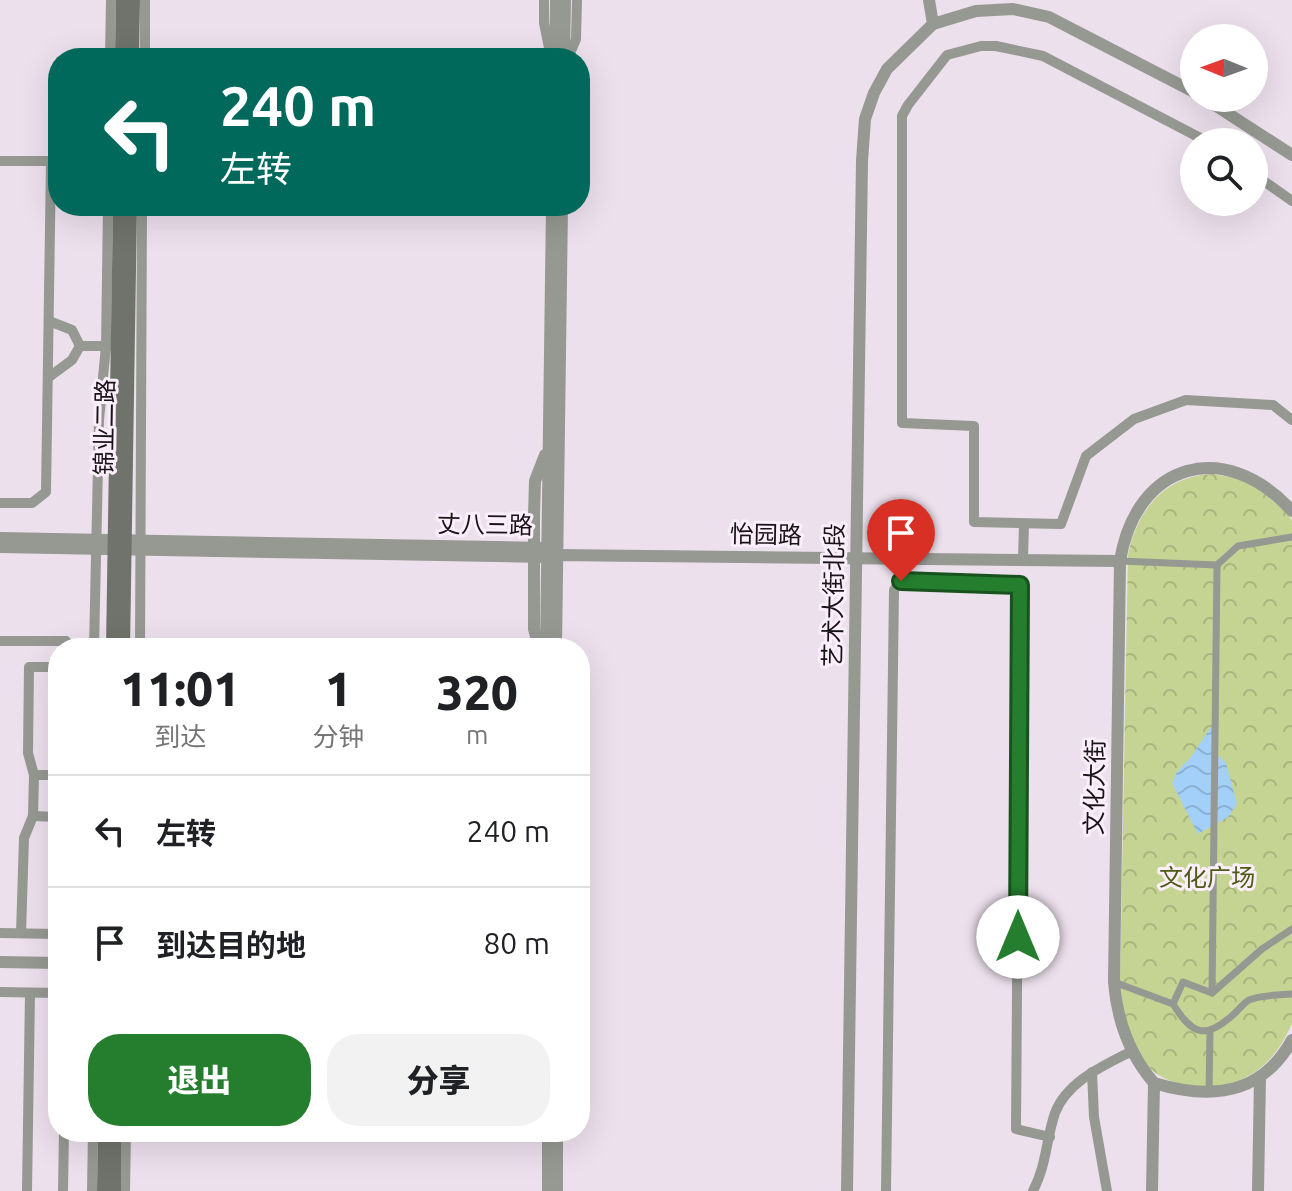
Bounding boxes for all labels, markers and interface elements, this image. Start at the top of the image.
north arrow [1180,24,1268,112]
map controls [1180,24,1268,216]
text: 240 m [220,74,376,137]
icon: left [88,80,192,184]
button: search [1180,128,1268,216]
text: 左转 [220,148,292,189]
street label: 锦业二路 [90,379,119,475]
pin [867,499,935,581]
street label: 丈八三路 [437,510,533,539]
icon: arrive [879,511,923,555]
street label: 怡园路 [730,520,802,549]
street label: 艺术大街北段 [819,523,848,667]
text: 11:01 [120,661,240,715]
text: 1 [325,661,352,715]
text: 320 [437,665,518,719]
text: m [466,720,488,749]
text: 到达 [154,722,206,751]
text: 分钟 [312,722,364,751]
street label: 文化大街 [1080,739,1109,835]
icon: left [88,809,132,853]
text: 240 m [466,814,550,848]
text: 左转 [156,816,216,850]
park label: 文化广场 [1159,864,1255,891]
position arrow [976,895,1060,979]
icon: arrive [88,921,132,965]
text: 80 m [483,926,550,960]
text: 到达目的地 [156,928,306,962]
button: 退出 [88,1034,311,1126]
button: 分享 [327,1034,550,1126]

